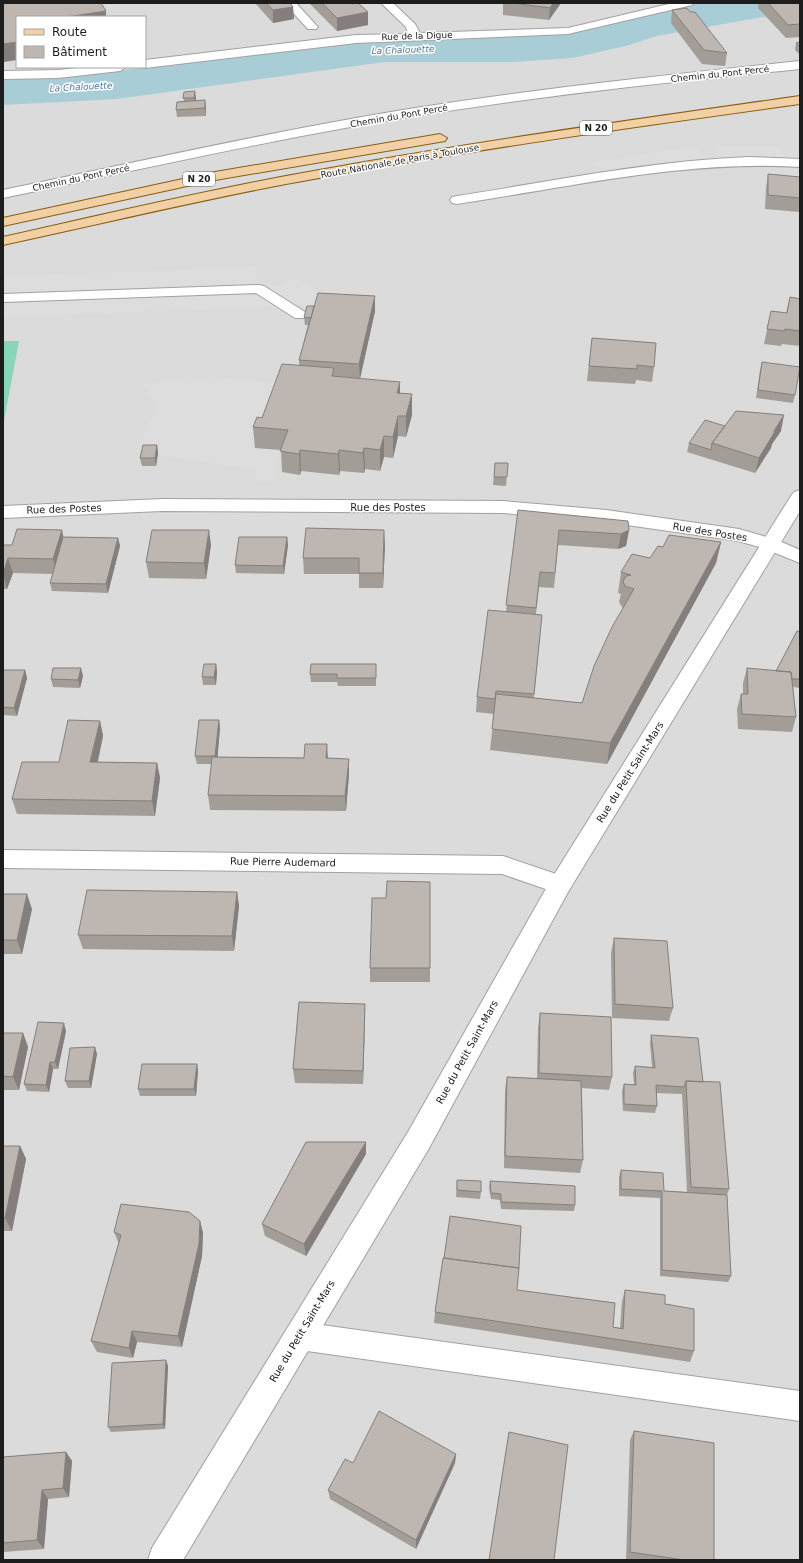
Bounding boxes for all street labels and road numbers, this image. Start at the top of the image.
street label: Rue de la Digue [381,30,453,42]
street label: Chemin du Pont Percé [670,64,770,84]
street label: Chemin du Pont Percé [349,102,449,130]
road number: N 20 [580,121,612,135]
street label: Route Nationale de Paris à Toulouse [320,142,480,180]
street label: Chemin du Pont Percé [32,163,131,193]
road number: N 20 [183,172,215,186]
street label: Rue des Postes [26,502,102,516]
street label: Rue des Postes [350,502,426,513]
street label: Rue des Postes [672,521,748,543]
street label: Rue du Petit Saint-Mars [594,720,666,824]
street label: Rue Pierre Audemard [230,856,336,868]
street label: Rue du Petit Saint-Mars [434,998,500,1106]
street label: Rue du Petit Saint-Mars [267,1278,337,1384]

